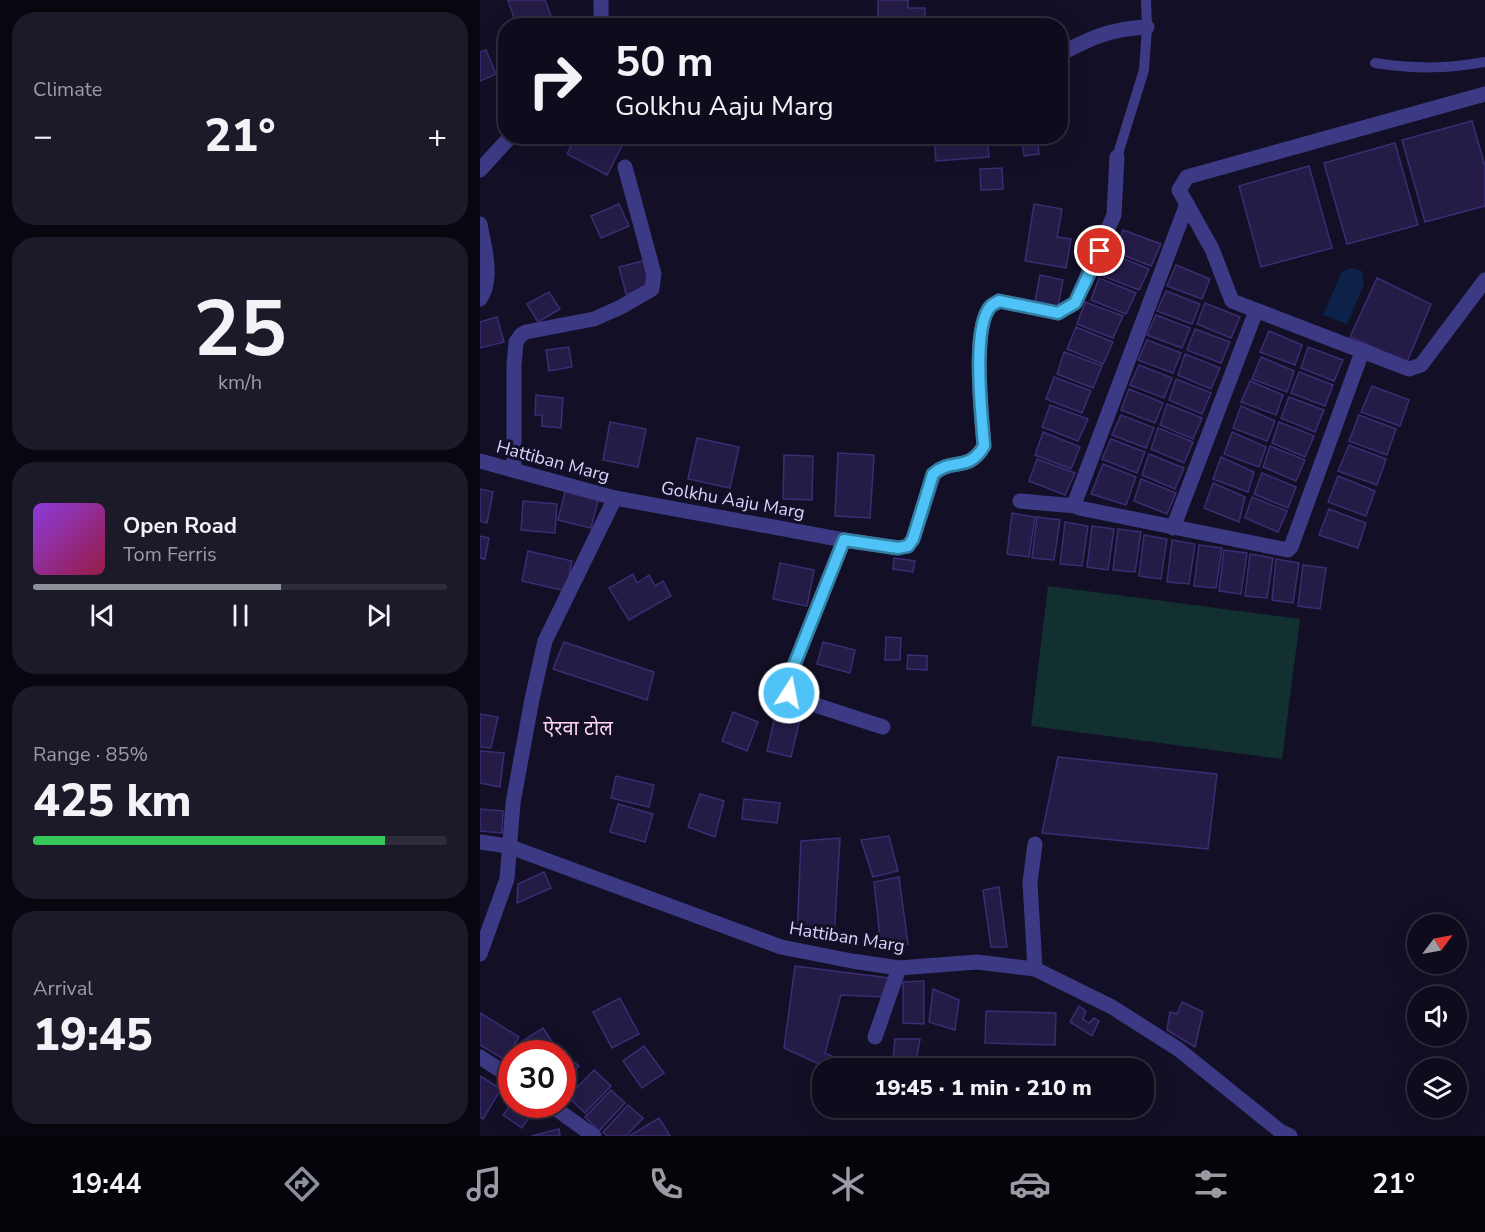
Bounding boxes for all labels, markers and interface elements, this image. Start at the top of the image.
text: 50 m [615,34,714,91]
icon: right [516,42,594,120]
text: Climate [33,76,102,103]
text: Golkhu Aaju Marg [615,88,834,125]
text: 21° [204,106,276,167]
text: − [33,114,53,159]
text: + [427,114,447,159]
pin [1074,225,1125,276]
icon: arrive [1083,234,1116,267]
text: 25 [193,276,287,383]
text: km/h [218,369,262,396]
street label: Hattiban Marg [494,434,612,488]
street label: Golkhu Aaju Marg [659,476,807,524]
text: Open Road [123,511,237,541]
text: Tom Ferris [123,541,217,568]
icon: previous [86,599,119,632]
icon: pause [224,599,257,632]
icon: next [362,599,395,632]
position arrow [757,661,821,725]
district label: ऐरवा टोल [543,715,613,742]
text: Range · 85% [33,741,148,768]
text: 425 km [33,771,192,832]
north arrow [1407,914,1467,974]
map controls [1407,914,1467,1118]
street label: Hattiban Marg [788,916,906,958]
text: Arrival [33,975,93,1002]
button: sound [1407,986,1467,1046]
text: 19:45 [33,1005,153,1066]
speed limit sign: 30 [498,1040,576,1118]
button: layers [1407,1058,1467,1118]
text: 19:45 · 1 min · 210 m [874,1073,1092,1103]
icon: directions [281,1163,323,1205]
icon: music [463,1163,505,1205]
icon: phone [645,1163,687,1205]
icon: climate [827,1163,869,1205]
icon: car [1009,1163,1051,1205]
icon: filters [1190,1163,1232,1205]
text: 19:44 [70,1166,141,1203]
text: 21° [1372,1166,1415,1203]

